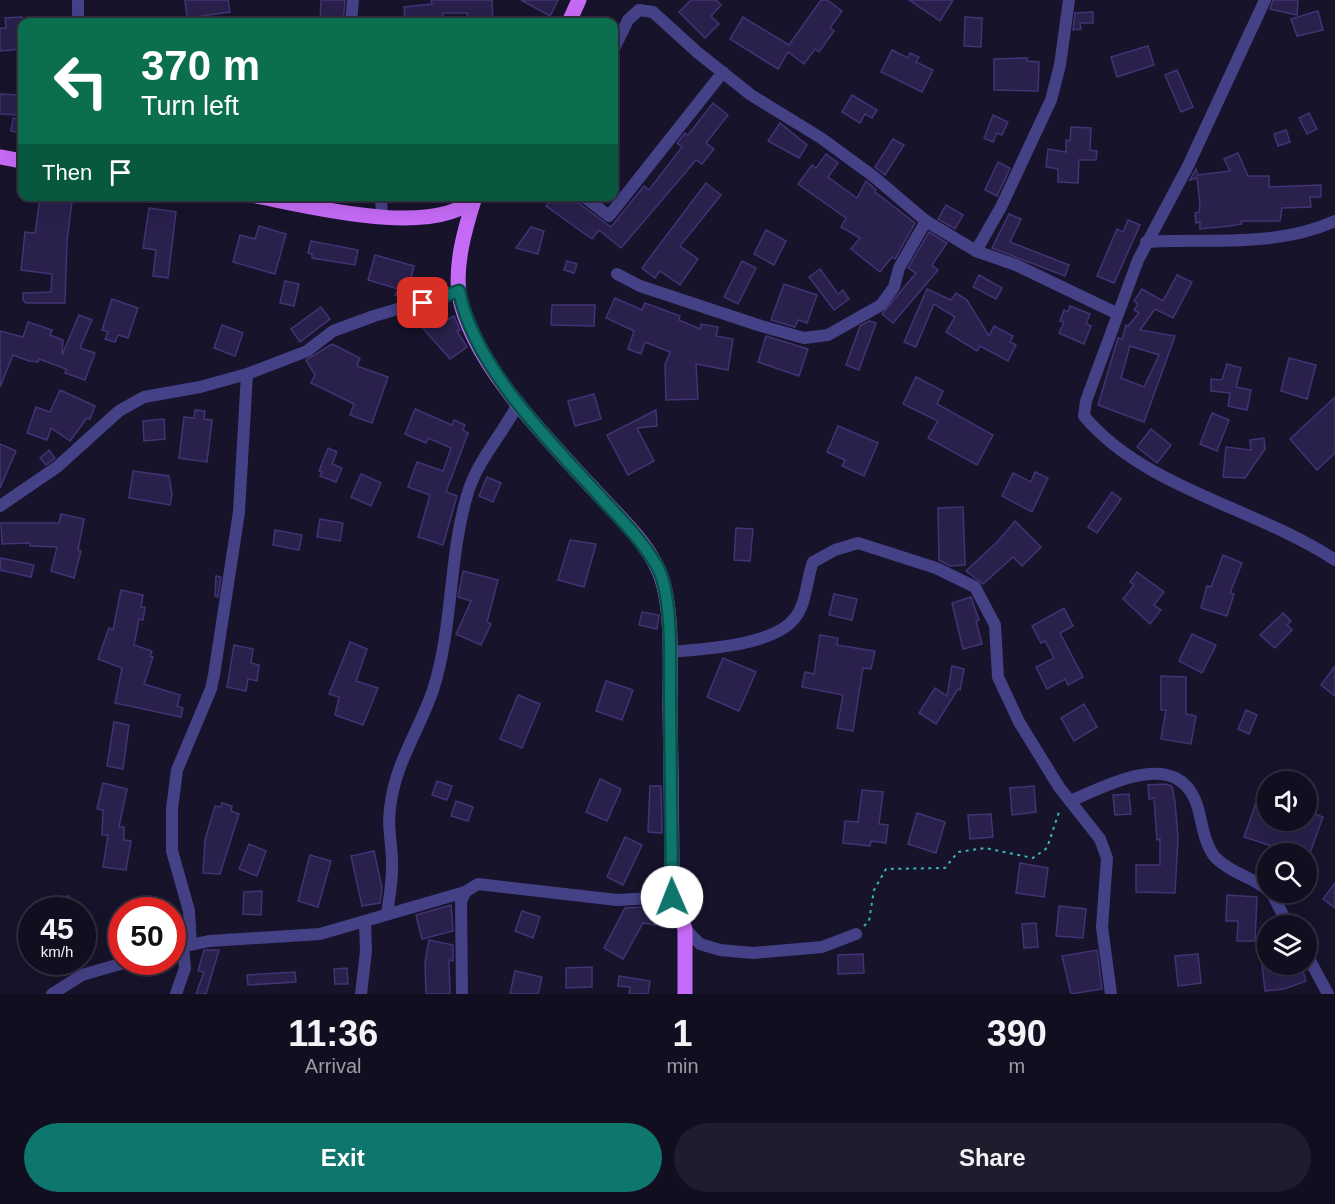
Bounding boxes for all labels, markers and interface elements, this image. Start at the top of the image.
icon: left [42,42,120,120]
text: 370 m [141,42,260,89]
text: Turn left [141,91,239,121]
icon: arrive [104,156,137,189]
text: Then [42,160,92,185]
pin [397,277,448,328]
icon: arrive [406,286,439,319]
map controls [1257,771,1317,975]
button: sound [1257,771,1317,831]
button: search [1257,843,1317,903]
position arrow [640,865,704,929]
speed limit sign: 50 [108,897,186,975]
text: 45 [40,912,74,945]
button: layers [1257,915,1317,975]
text: km/h [41,943,73,960]
text: 11:36 [288,1013,378,1054]
text: 1 [672,1013,693,1054]
text: 390 [987,1013,1047,1054]
text: Arrival [305,1055,362,1077]
text: min [666,1055,699,1077]
text: m [1008,1055,1025,1077]
button: Exit [24,1123,662,1192]
button: Share [674,1123,1311,1192]

